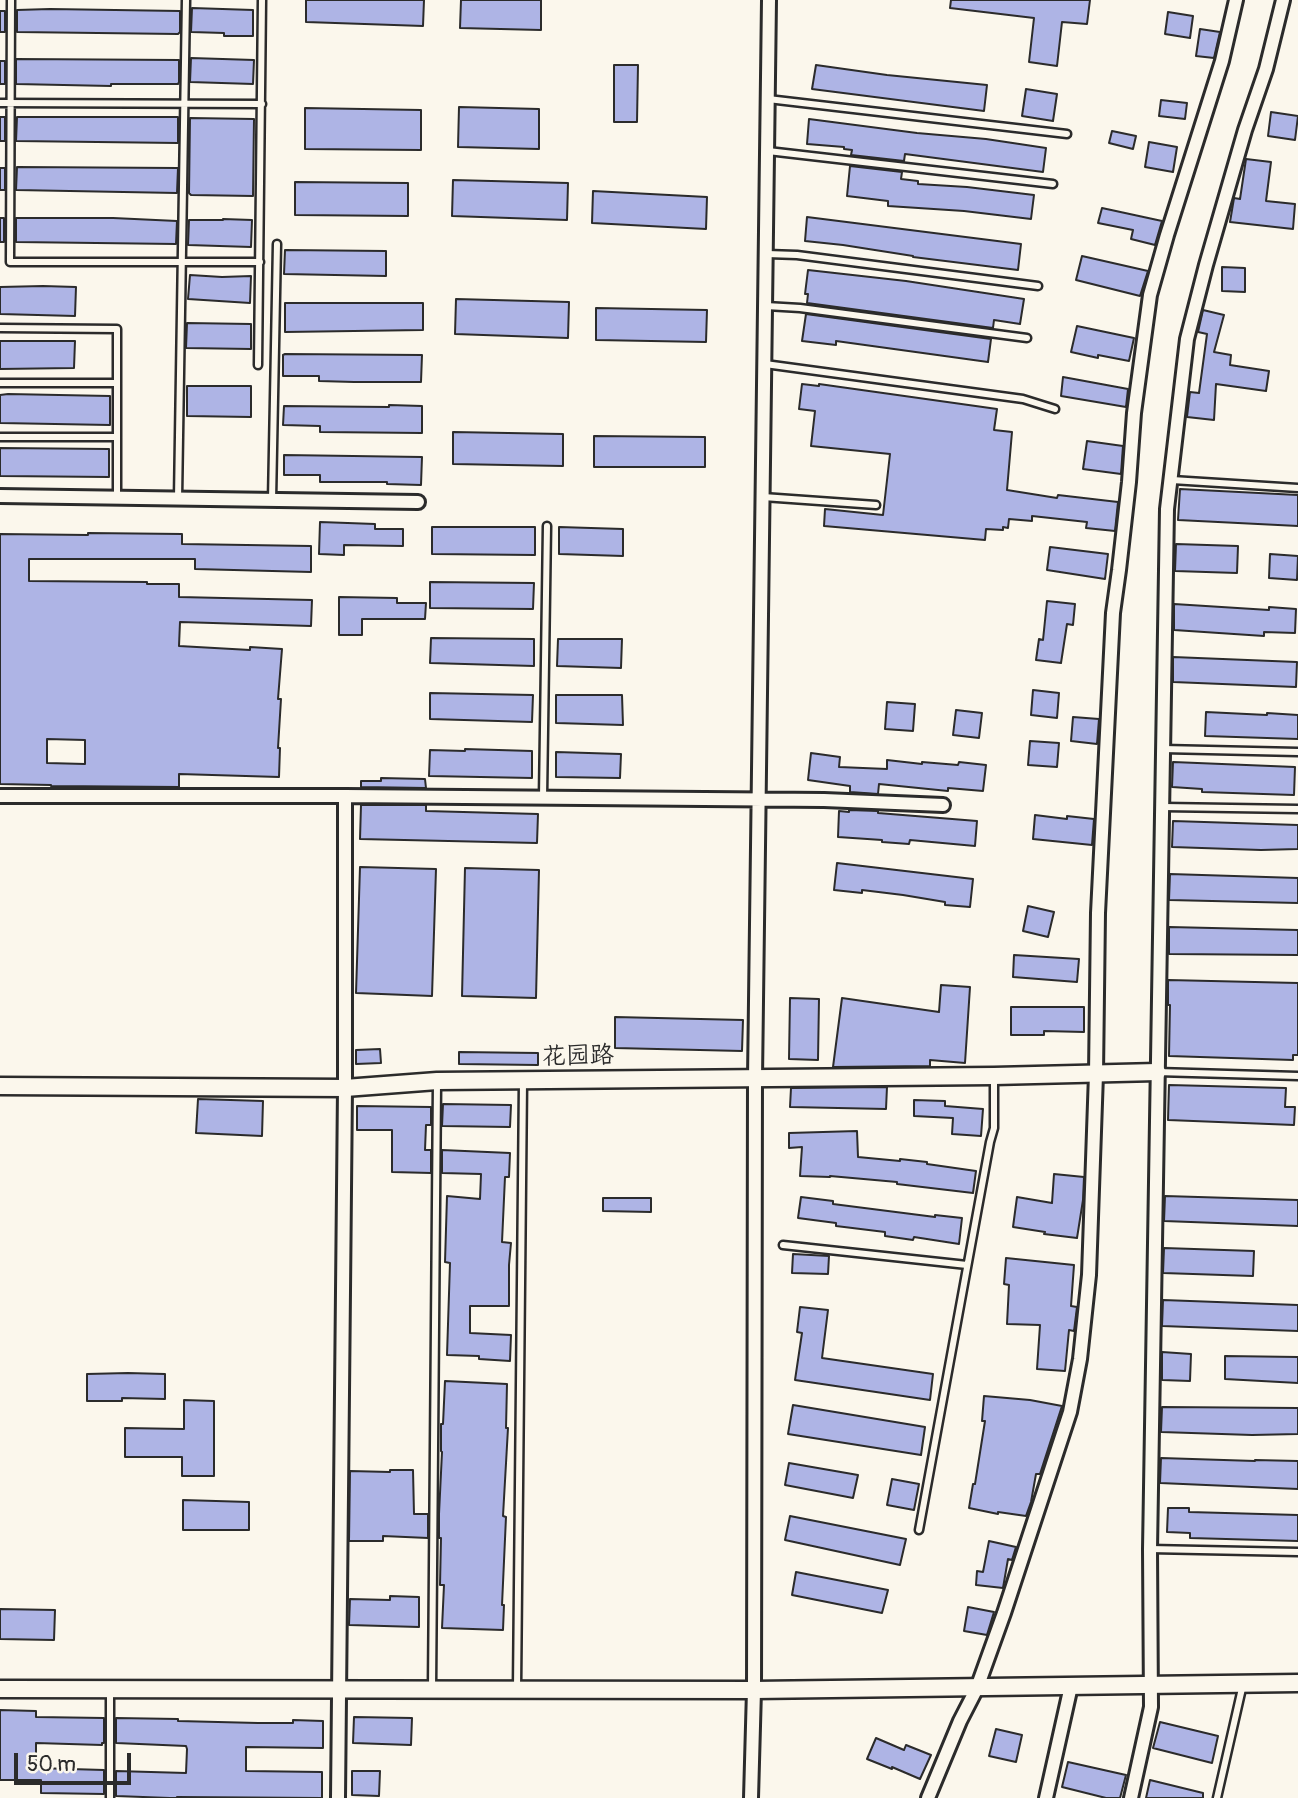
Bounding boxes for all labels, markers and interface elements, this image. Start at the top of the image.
street label: 花园路 [542,1042,614,1072]
scale bar [18,1738,135,1782]
text: 50 m [27,1751,76,1778]

